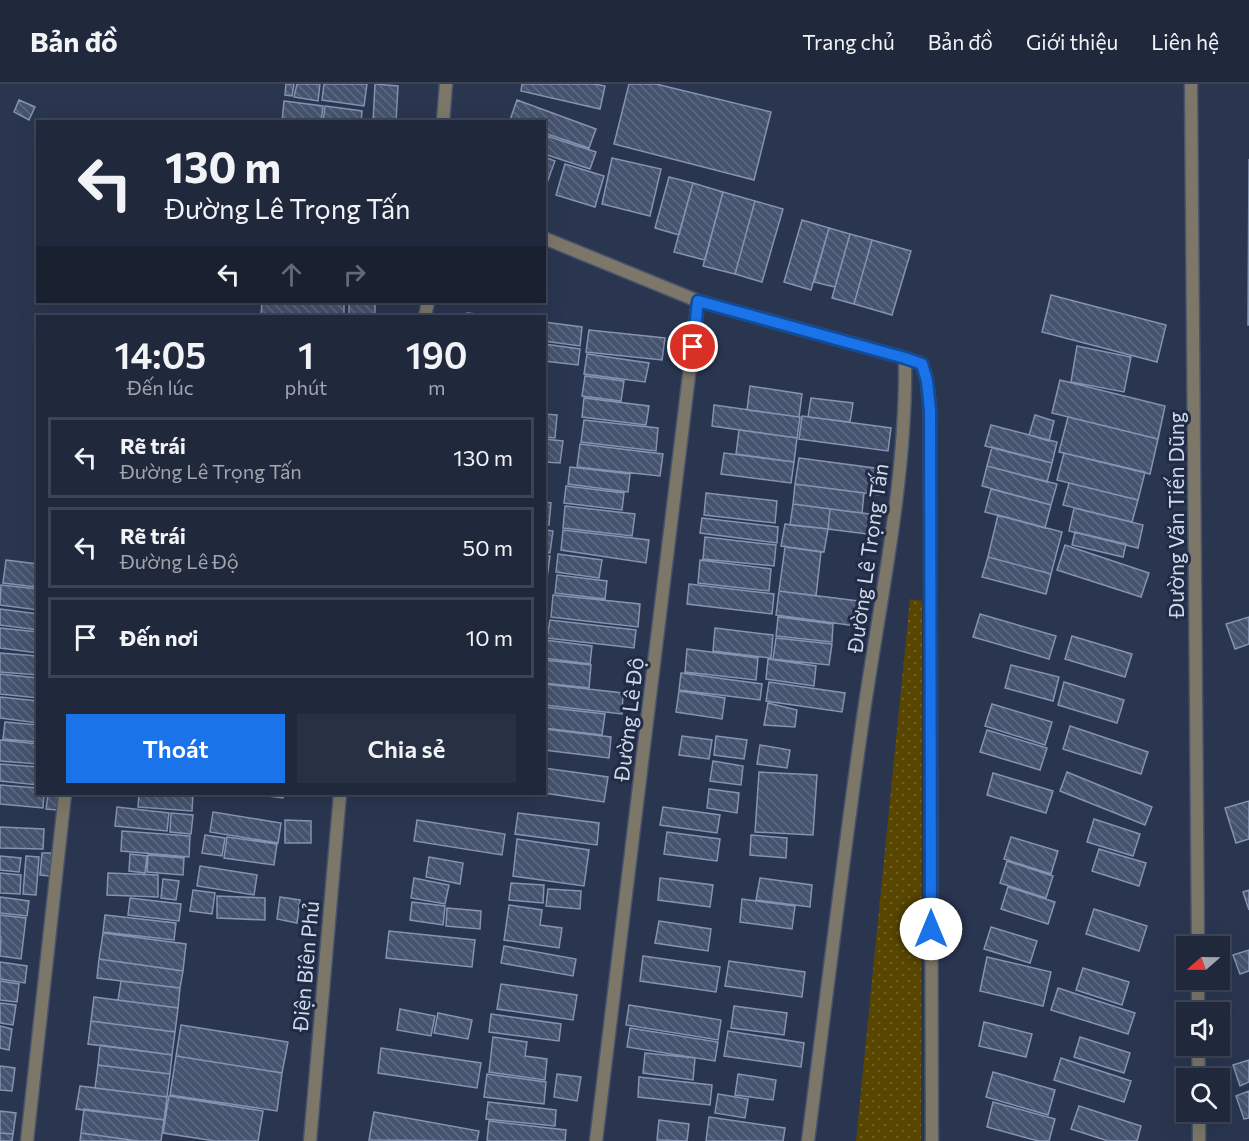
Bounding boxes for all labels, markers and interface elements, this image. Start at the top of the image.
text: Bản đồ [30,24,118,58]
text: Trang chủ [802,29,895,54]
text: Bản đồ [928,29,993,54]
text: Giới thiệu [1026,29,1118,54]
text: Liên hệ [1151,29,1219,54]
text: 130 m [165,140,281,192]
icon: left [66,144,144,222]
text: Đường Lê Trọng Tấn [165,192,410,225]
icon: left [212,258,245,291]
icon: ahead [275,258,308,291]
icon: right [338,258,371,291]
pin [667,321,718,372]
icon: arrive [676,330,709,363]
text: 14:05 [114,332,206,376]
text: 1 [298,332,314,376]
text: 190 [406,332,468,376]
text: Đến lúc [127,375,194,399]
text: phút [285,375,327,399]
text: m [428,375,445,399]
street label: Đường Văn Tiến Dũng [1163,412,1188,619]
text: Rẽ trái [120,432,186,459]
icon: left [69,441,102,474]
text: 130 m [453,444,513,471]
text: Đường Lê Trọng Tấn [120,459,302,483]
street label: Đường Lê Trọng Tấn [841,462,893,655]
text: Rẽ trái [120,522,186,549]
icon: left [69,531,102,564]
text: 50 m [463,534,513,561]
text: Đường Lê Độ [120,549,239,573]
icon: arrive [69,621,102,654]
text: Đến nơi [120,624,198,651]
text: 10 m [466,624,513,651]
street label: Đường Lê Độ [608,656,648,783]
button: Thoát [66,714,285,783]
button: Chia sẻ [297,714,516,783]
position arrow [899,897,963,961]
street label: Điện Biên Phủ [287,900,323,1033]
north arrow [1176,936,1230,990]
map controls [1176,936,1230,1122]
button: sound [1176,1002,1230,1056]
button: search [1176,1068,1230,1122]

